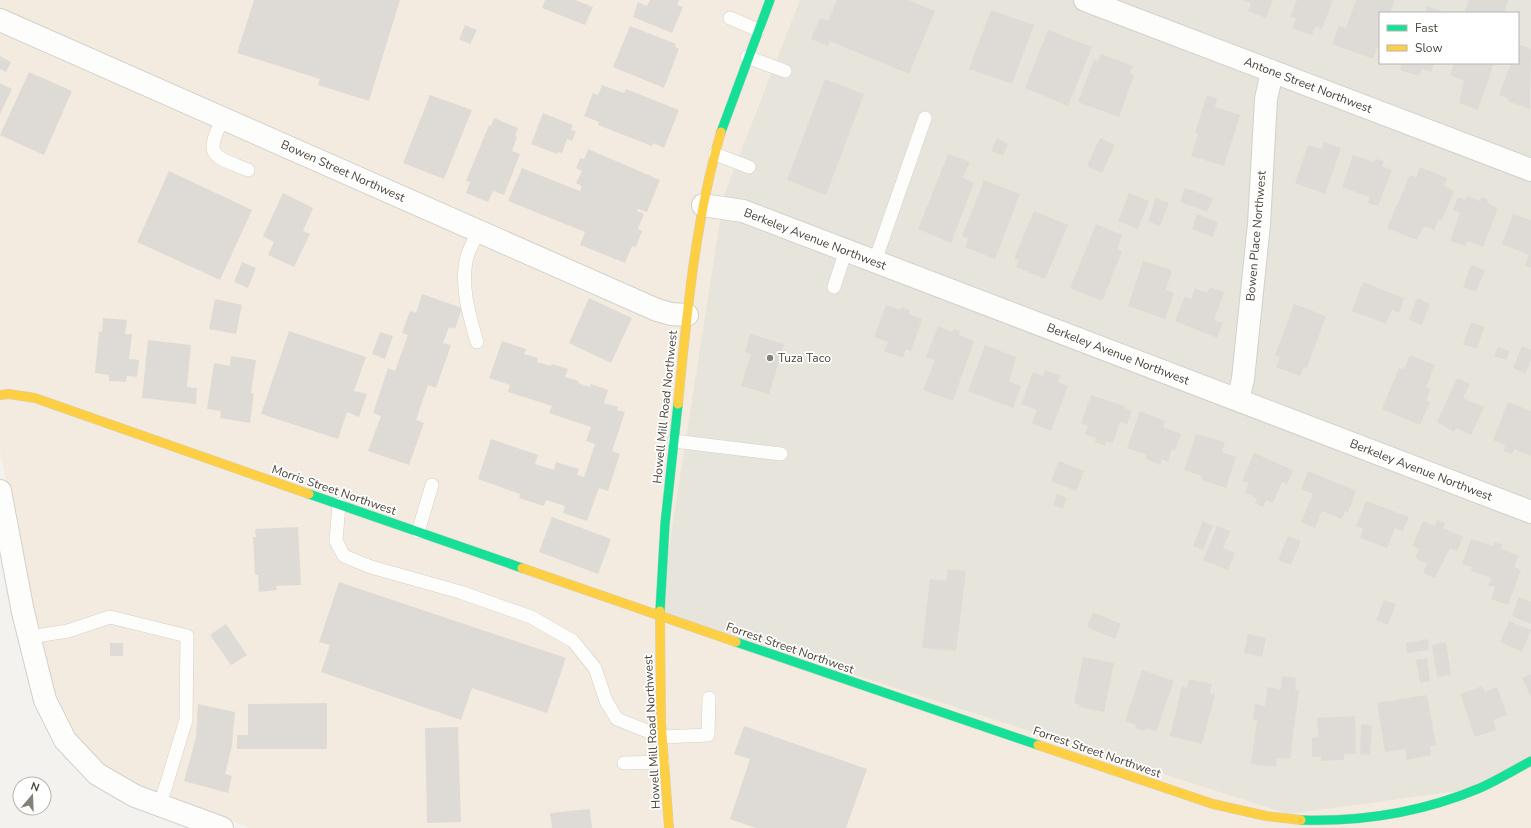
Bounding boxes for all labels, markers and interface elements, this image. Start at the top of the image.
legend [1379,12,1519,64]
text: Fast [1415,20,1438,36]
text: Slow [1415,40,1443,56]
street label: Antone Street Northwest [1242,53,1375,117]
street label: Bowen Street Northwest [278,136,408,206]
street label: Bowen Place Northwest [1242,169,1270,302]
street label: Berkeley Avenue Northwest [741,204,889,274]
street label: Berkeley Avenue Northwest [1044,319,1192,389]
street label: Howell Mill Road Northwest [649,329,681,484]
place label: Tuza Taco [778,350,831,366]
marker: Tuza Taco [765,353,775,363]
street label: Berkeley Avenue Northwest [1347,435,1495,505]
street label: Morris Street Northwest [270,461,399,519]
street label: Forrest Street Northwest [724,619,857,678]
street label: Howell Mill Road Northwest [640,654,664,809]
street label: Forrest Street Northwest [1031,723,1164,782]
north arrow [12,776,52,816]
text: N [29,779,41,795]

